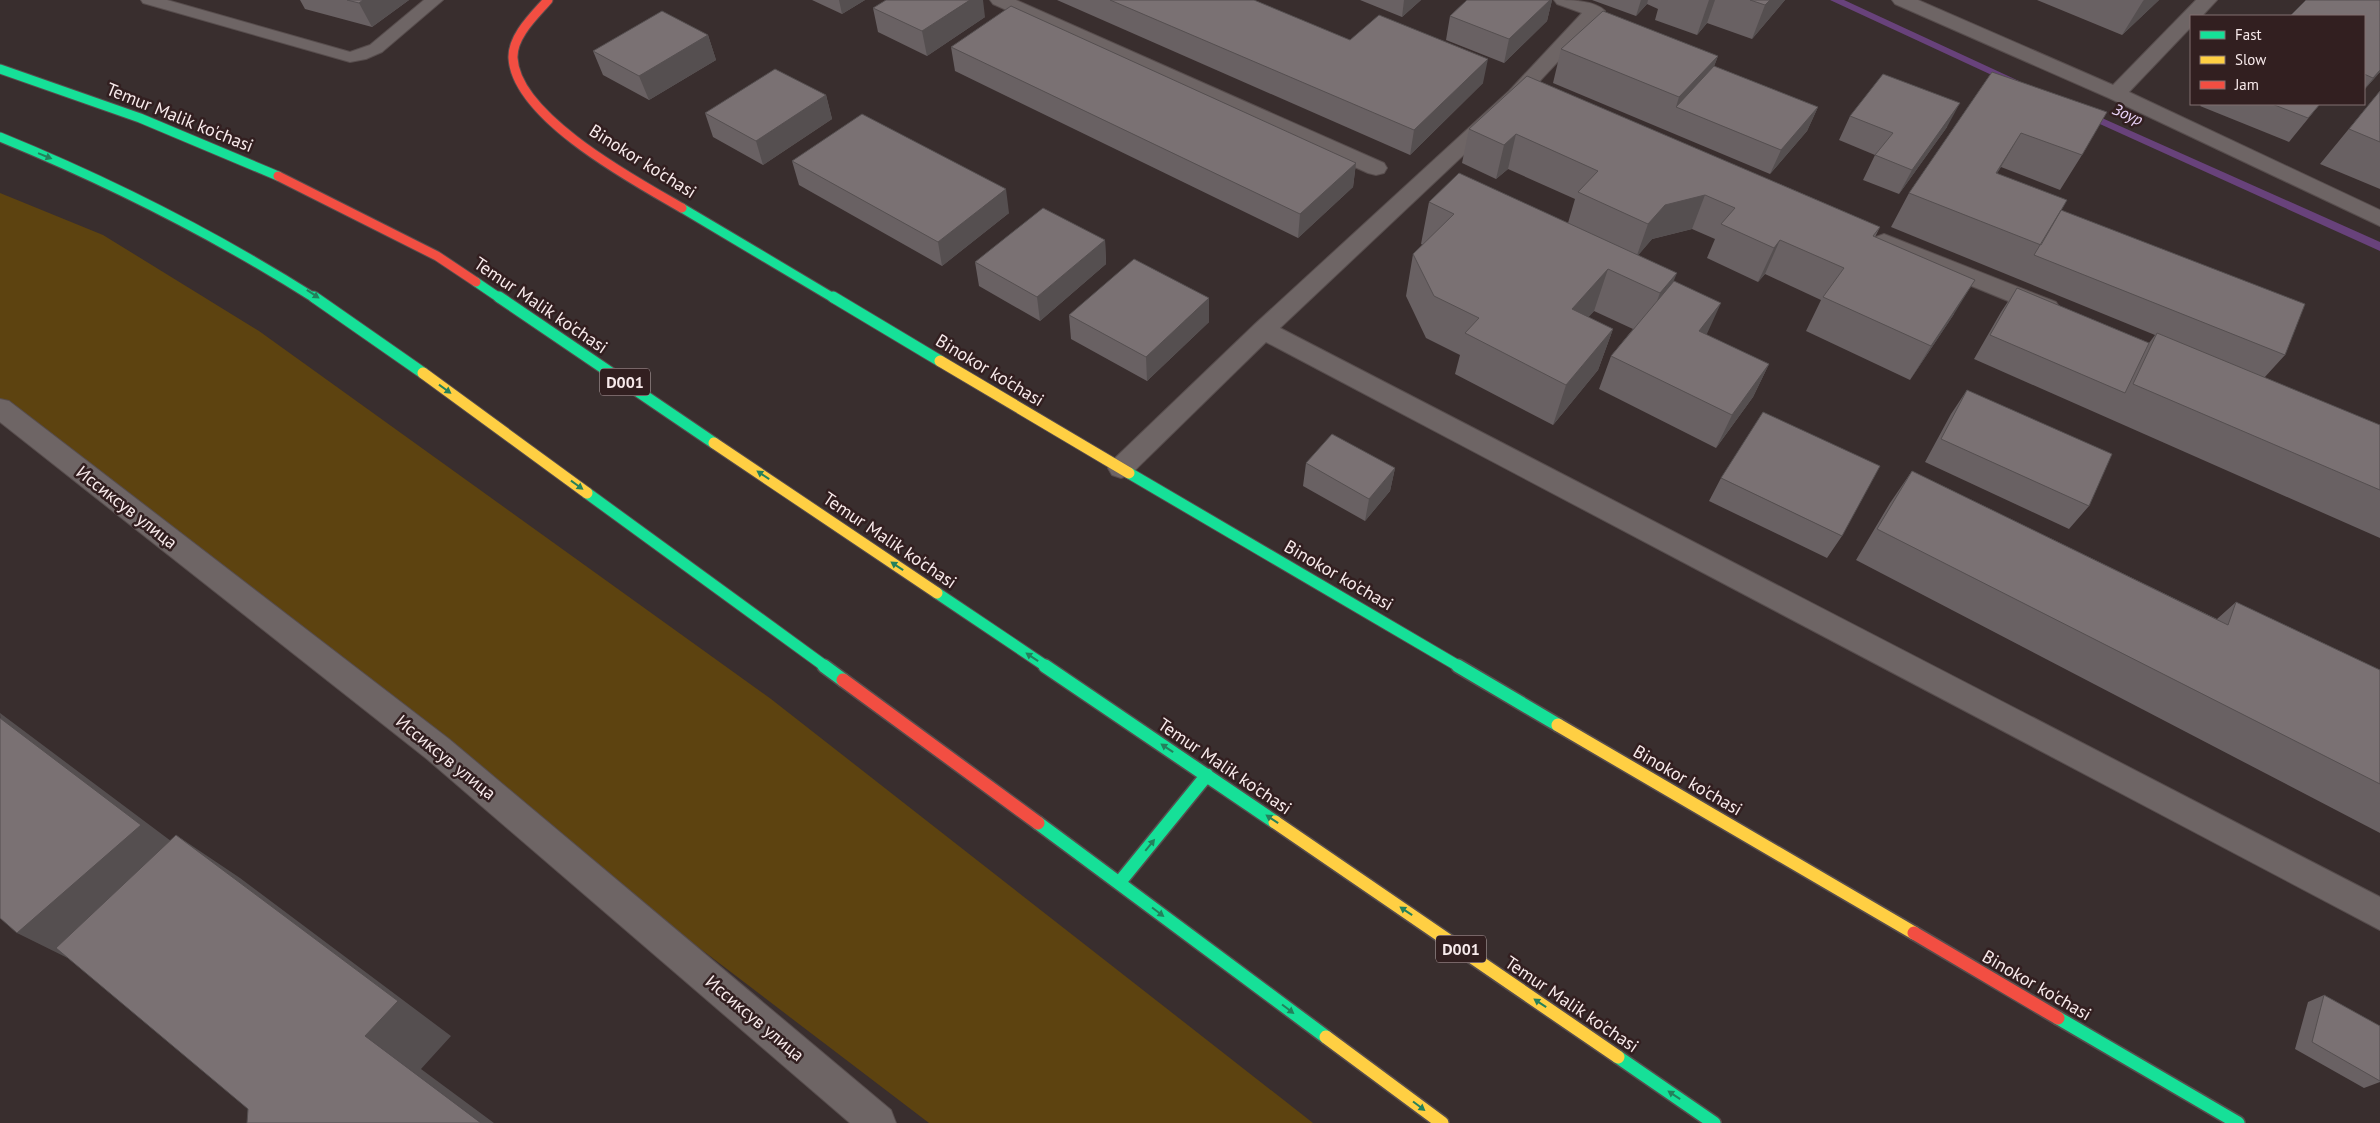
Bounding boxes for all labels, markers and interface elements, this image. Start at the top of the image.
legend [2190,15,2365,105]
text: Fast [2235,25,2262,44]
text: Slow [2235,50,2266,69]
text: Jam [2234,75,2259,94]
street label: Temur Malik ko'chasi [103,77,257,157]
water label: Зоур [2110,99,2146,129]
street label: Binokor ko'chasi [585,119,701,203]
one-way arrow [38,152,52,160]
street label: Temur Malik ko'chasi [470,252,612,358]
one-way arrow [307,290,320,299]
street label: Binokor ko'chasi [932,329,1048,411]
road number: D001 [600,368,650,396]
one-way arrow [439,384,452,394]
street label: Иссиксув улица [72,460,182,554]
one-way arrow [756,470,769,480]
one-way arrow [570,480,583,490]
street label: Temur Malik ko'chasi [819,487,961,593]
street label: Binokor ko'chasi [1280,534,1398,616]
one-way arrow [891,561,904,571]
one-way arrow [1025,652,1039,662]
street label: Иссиксув улица [391,710,501,804]
street label: Temur Malik ko'chasi [1154,713,1296,819]
street label: Binokor ko'chasi [1629,739,1747,821]
one-way arrow [1160,743,1174,752]
one-way arrow [1265,814,1279,824]
one-way arrow [1144,839,1155,852]
one-way arrow [1399,906,1413,916]
one-way arrow [1151,907,1165,917]
road number: D001 [1436,936,1486,962]
street label: Binokor ko'chasi [1978,944,2096,1026]
street label: Temur Malik ko'chasi [1501,951,1643,1057]
street label: Иссиксув улица [701,970,809,1066]
one-way arrow [1533,998,1547,1008]
one-way arrow [1281,1003,1294,1014]
one-way arrow [1667,1090,1681,1100]
one-way arrow [1412,1100,1425,1111]

